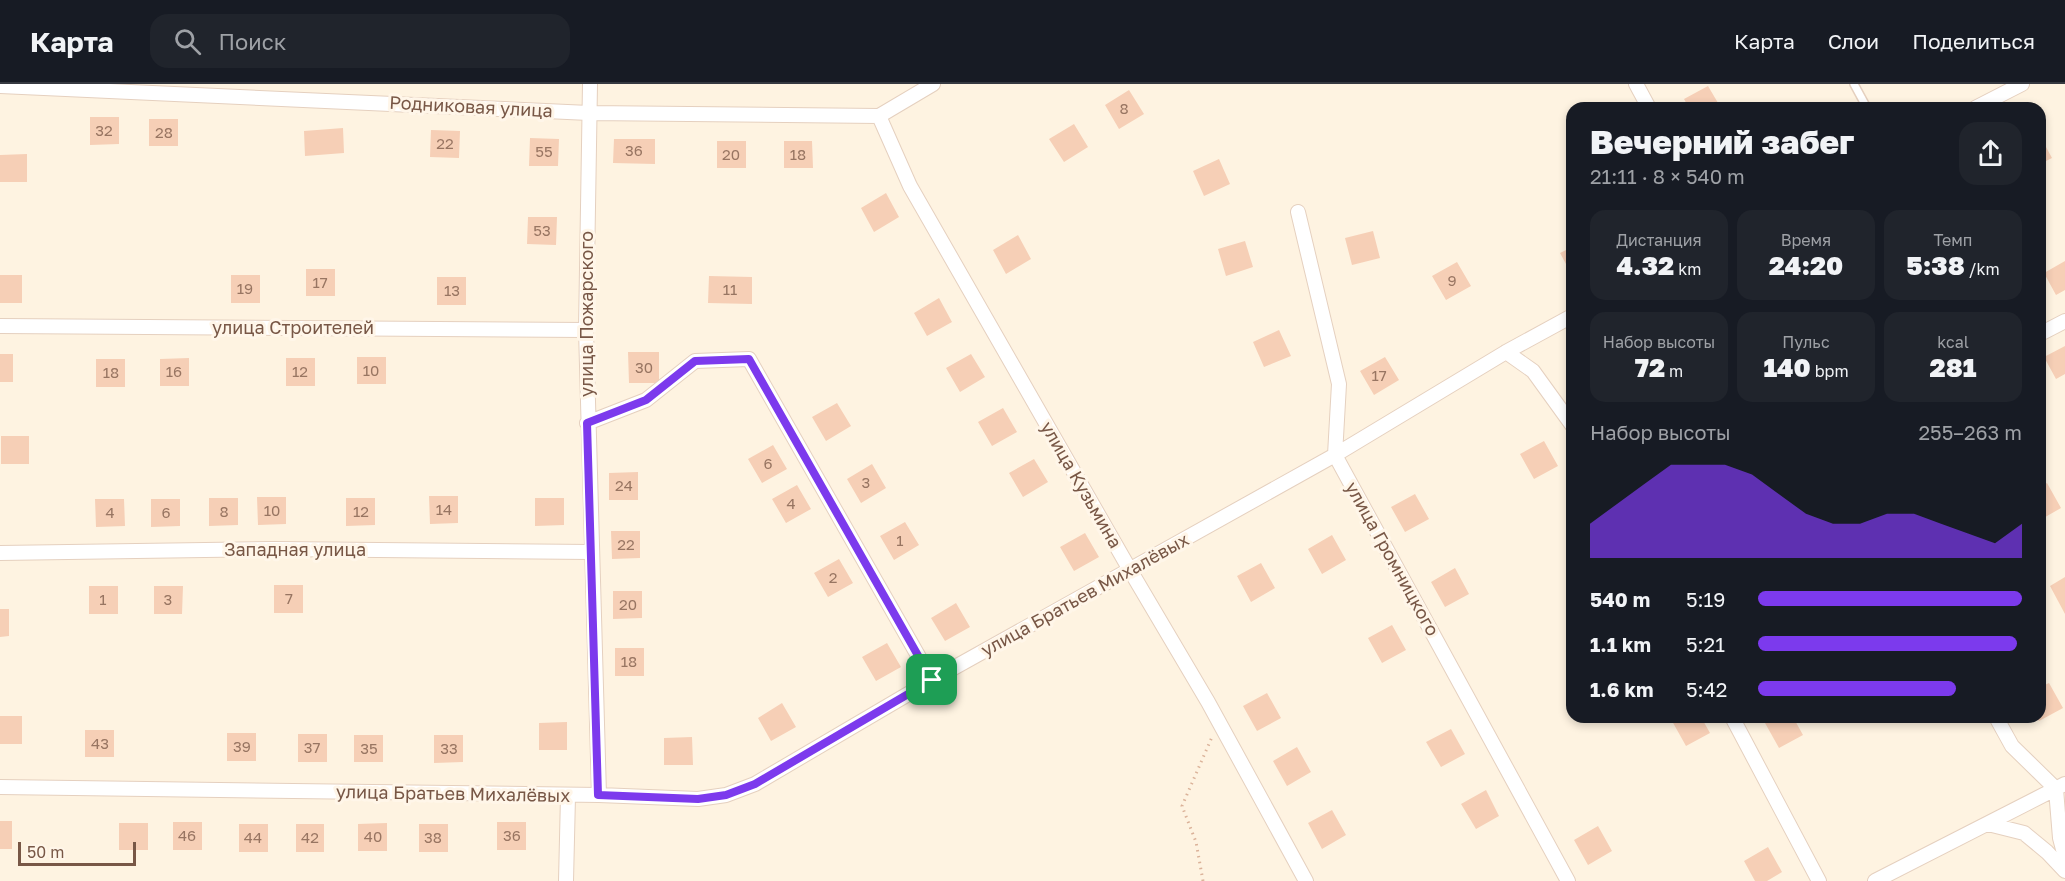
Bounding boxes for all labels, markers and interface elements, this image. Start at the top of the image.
search box [150,14,570,68]
text: Карта [30,25,114,58]
icon: search [171,25,204,58]
text: Поиск [219,28,286,55]
text: Карта [1734,28,1795,54]
text: Слои [1828,28,1879,54]
text: Поделиться [1912,28,2035,54]
street label: Родниковая улица [389,91,553,121]
house number: 8 [1119,99,1129,117]
house number: 32 [95,121,113,139]
text: Вечерний забег [1590,122,1855,161]
button: share [1959,122,2022,185]
house number: 28 [155,123,173,141]
house number: 22 [436,134,454,152]
house number: 36 [625,141,643,159]
house number: 55 [535,142,553,160]
house number: 20 [722,145,740,163]
house number: 18 [790,145,806,163]
text: 21:11 · 8 × 540 m [1590,164,1745,188]
house number: 53 [533,221,551,239]
text: Дистанция [1616,230,1702,250]
text: Время [1781,230,1831,250]
text: Темп [1934,230,1972,250]
street label: улица Пожарского [575,231,597,397]
text: 4.32 [1617,250,1674,281]
text: 24:20 [1769,250,1843,281]
text: 5:38 [1906,250,1965,281]
text: km [1674,259,1701,279]
text: /km [1965,259,2000,279]
house number: 9 [1447,271,1457,289]
house number: 17 [312,273,328,291]
house number: 19 [237,279,253,297]
house number: 11 [723,280,737,298]
house number: 13 [444,281,460,299]
street label: улица Строителей [212,316,374,338]
text: Набор высоты [1603,332,1715,352]
text: Пульс [1782,332,1830,352]
text: kcal [1937,332,1969,352]
text: 72 [1635,352,1665,383]
text: 140 [1763,352,1811,383]
text: 281 [1930,352,1976,383]
house number: 30 [635,358,653,376]
house number: 10 [363,361,379,379]
text: m [1665,361,1683,381]
text: bpm [1811,361,1849,381]
house number: 16 [166,362,182,380]
house number: 12 [292,362,308,380]
house number: 18 [103,363,119,381]
house number: 17 [1371,366,1387,384]
street label: улица Кузьмина [1037,417,1127,552]
text: Набор высоты [1590,420,1731,444]
text: 255–263 m [1919,420,2022,444]
house number: 6 [763,454,773,472]
house number: 3 [862,473,870,491]
house number: 24 [615,476,633,494]
street label: улица Громницкого [1341,478,1444,639]
house number: 4 [786,494,796,512]
house number: 14 [436,500,452,518]
house number: 10 [264,501,280,519]
house number: 8 [219,502,229,520]
house number: 12 [353,502,369,520]
house number: 4 [105,503,115,521]
house number: 6 [161,503,171,521]
street label: улица Братьев Михалёвых [977,528,1192,661]
house number: 1 [896,531,904,549]
house number: 22 [617,535,635,553]
street label: Западная улица [224,538,366,560]
house number: 2 [829,568,837,586]
text: 540 m [1590,587,1650,611]
text: 5:19 [1686,587,1725,611]
house number: 7 [285,589,293,607]
house number: 1 [99,590,107,608]
house number: 3 [164,590,172,608]
house number: 20 [619,595,637,613]
text: 1.1 km [1590,632,1651,656]
text: 5:21 [1686,632,1725,656]
house number: 18 [621,652,637,670]
pin [906,654,957,705]
icon: arrive [915,663,948,696]
text: 1.6 km [1590,677,1654,701]
text: 5:42 [1686,677,1727,701]
house number: 43 [91,734,109,752]
house number: 39 [233,737,251,755]
house number: 37 [304,738,320,756]
house number: 35 [360,739,378,757]
house number: 33 [440,739,458,757]
street label: улица Братьев Михалёвых [336,780,570,806]
house number: 46 [178,826,196,844]
house number: 36 [503,826,521,844]
house number: 40 [364,827,382,845]
house number: 44 [244,828,262,846]
house number: 42 [301,828,319,846]
house number: 38 [424,828,442,846]
scale bar [18,839,136,866]
text: 50 m [27,842,64,862]

